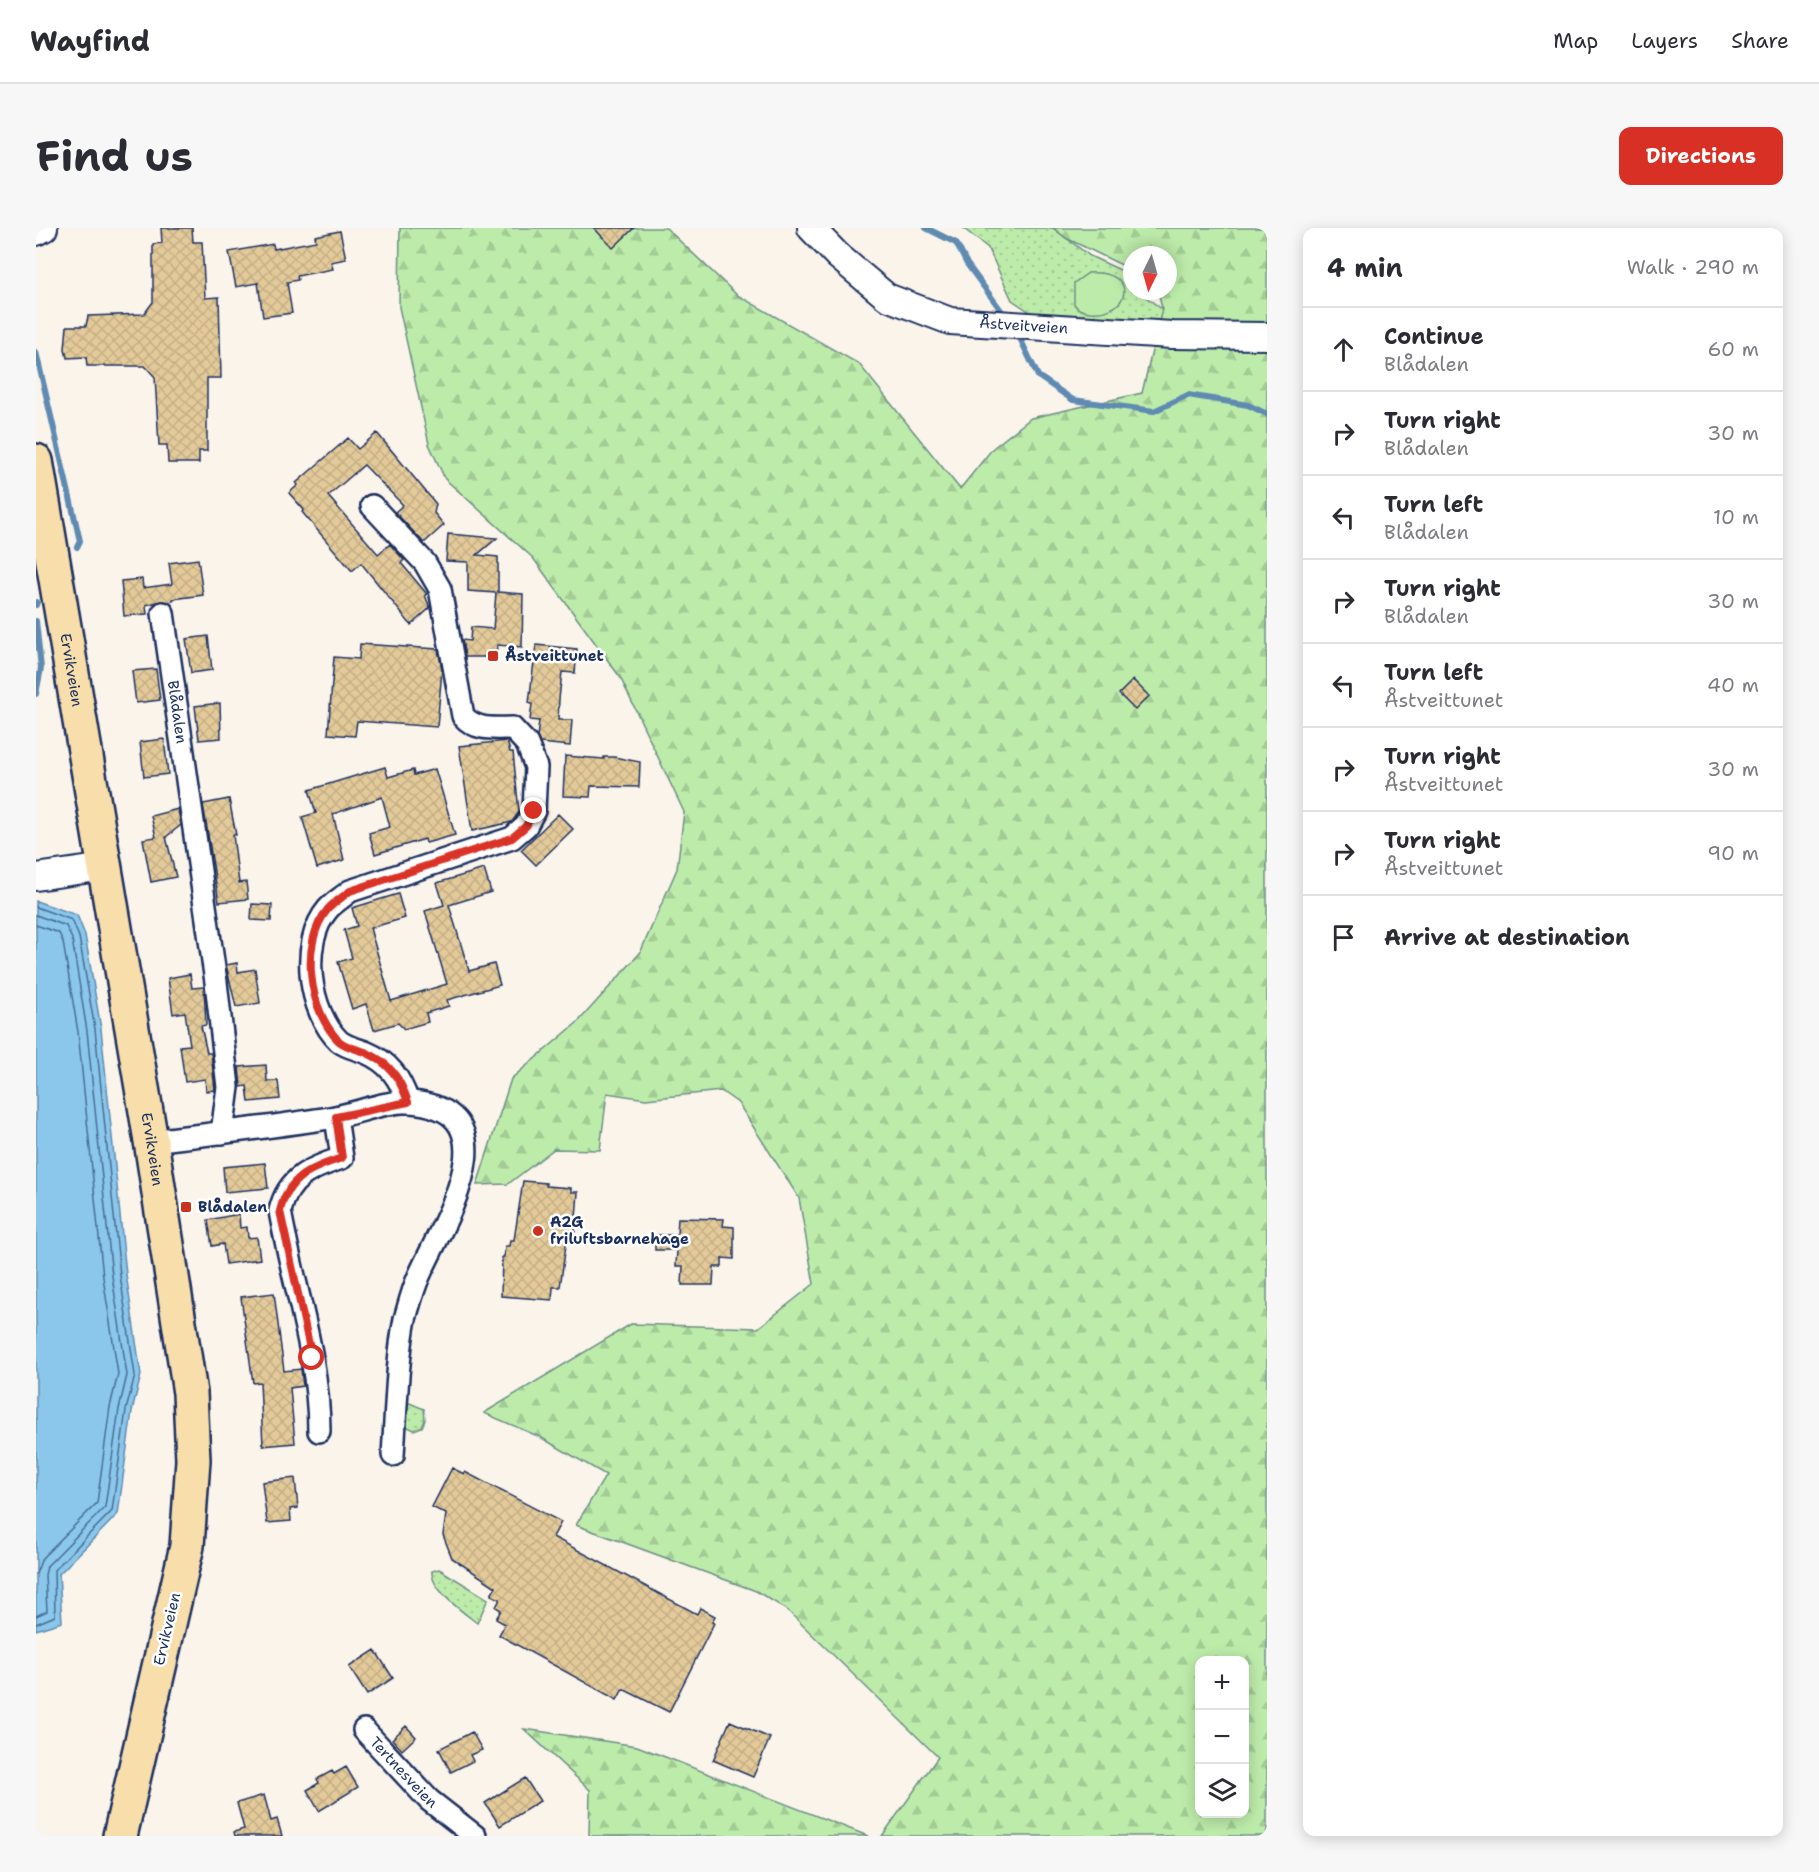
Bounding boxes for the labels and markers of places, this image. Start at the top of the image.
place label: Åstveittunet [505,645,604,666]
marker: Åstveittunet [486,649,500,663]
place label: Blådalen [198,1197,267,1217]
marker: Blådalen [179,1200,193,1214]
place label: A2G friluftsbarnehage [550,1212,689,1249]
marker: A2G friluftsbarnehage [531,1224,545,1238]

